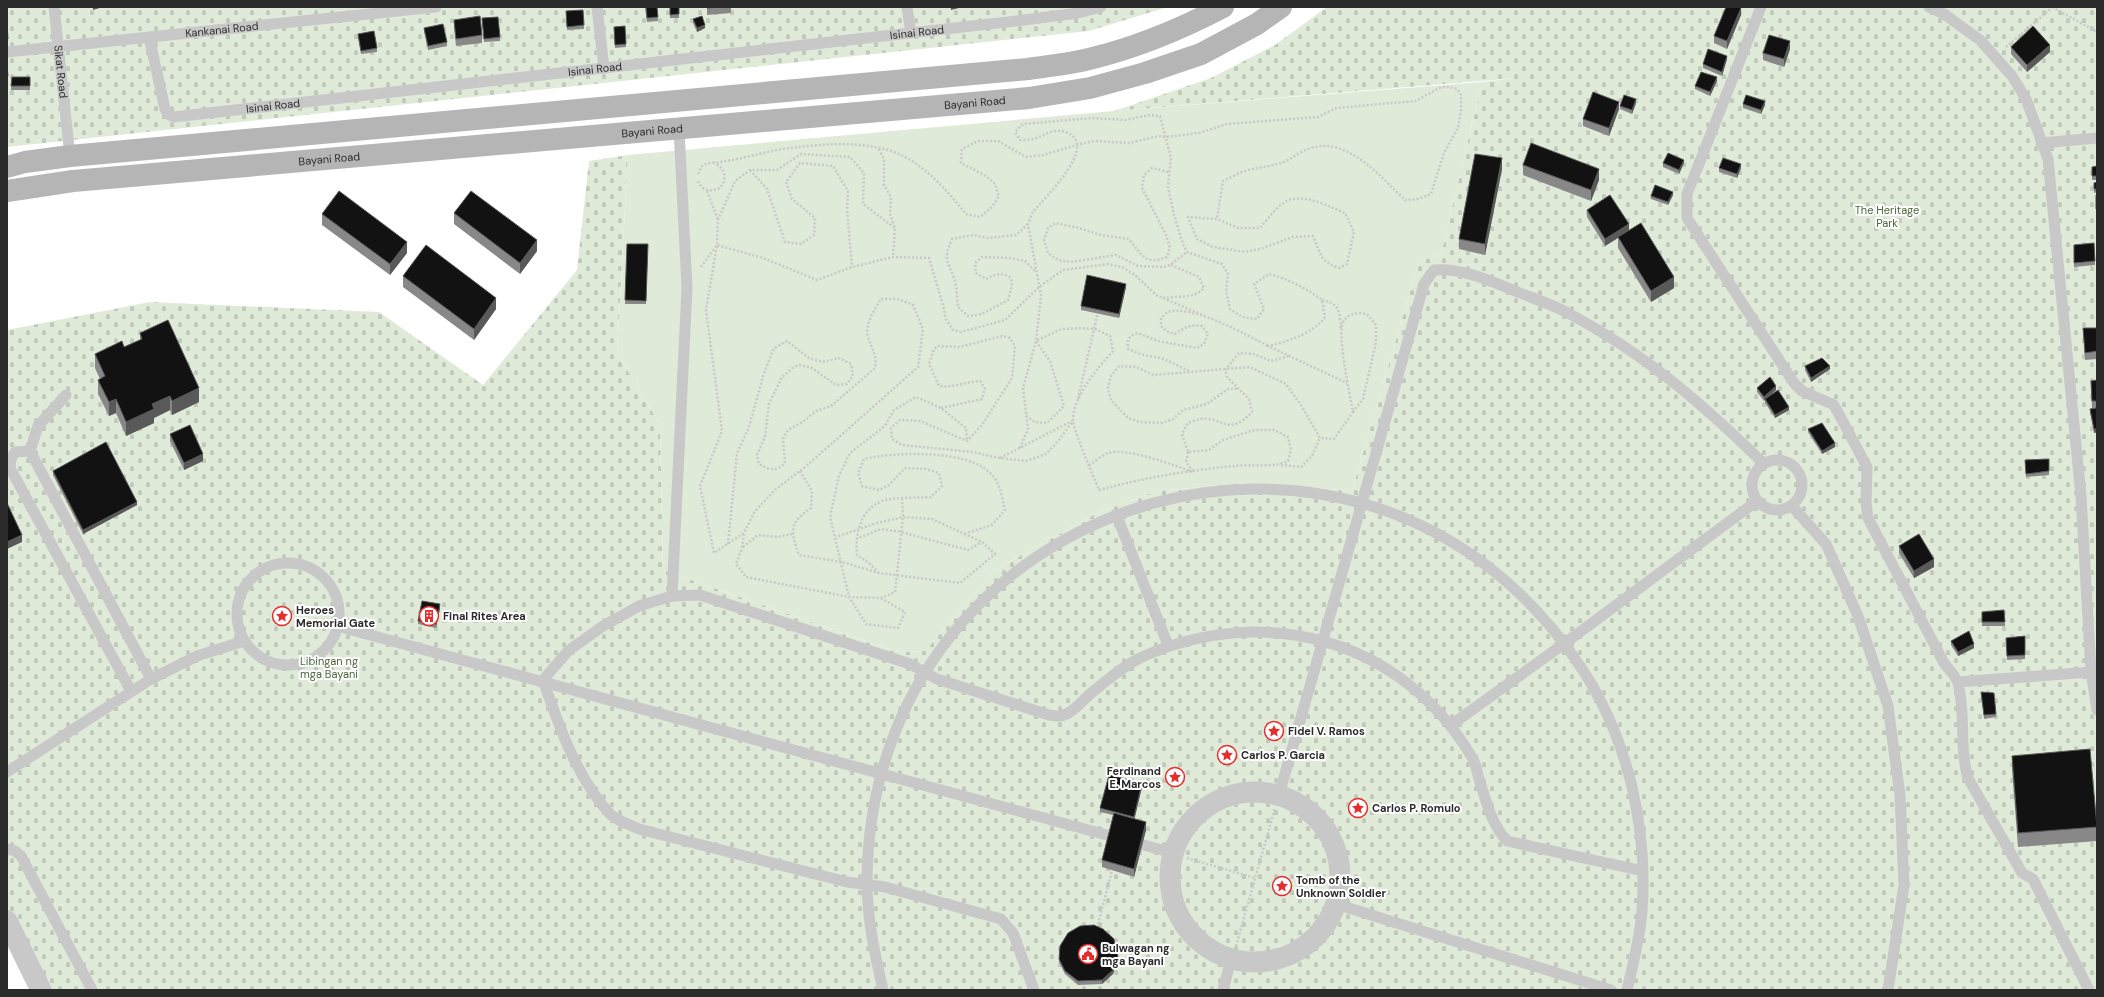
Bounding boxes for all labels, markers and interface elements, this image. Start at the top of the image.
street label: Kankanai Road [185,19,259,40]
street label: Isinai Road [889,22,945,42]
street label: Sikat Road [51,44,71,99]
street label: Isinai Road [567,59,623,79]
street label: Bayani Road [943,93,1006,112]
street label: Isinai Road [245,96,301,116]
street label: Bayani Road [621,121,684,140]
street label: Bayani Road [298,149,361,168]
park label: The Heritage Park [1855,203,1919,230]
place label: Heroes Memorial Gate [296,603,375,630]
place icon: Heroes Memorial Gate [271,605,293,627]
building icon: Final Rites Area [418,605,440,627]
place label: Final Rites Area [443,609,526,623]
park label: Libingan ng mga Bayani [300,654,358,681]
place icon: Fidel V. Ramos [1263,720,1285,742]
place label: Fidel V. Ramos [1288,724,1365,738]
place icon: Carlos P. Garcia [1216,744,1238,766]
place label: Carlos P. Garcia [1241,748,1325,762]
place label: Ferdinand E. Marcos [1107,764,1161,791]
place icon: Ferdinand E. Marcos [1164,766,1186,788]
place icon: Carlos P. Romulo [1347,797,1369,819]
place label: Carlos P. Romulo [1372,801,1461,815]
place label: Tomb of the Unknown Soldier [1296,873,1387,900]
place icon: Tomb of the Unknown Soldier [1271,875,1293,897]
place label: Bulwagan ng mga Bayani [1102,941,1170,968]
public building icon: Bulwagan ng mga Bayani [1077,943,1099,965]

